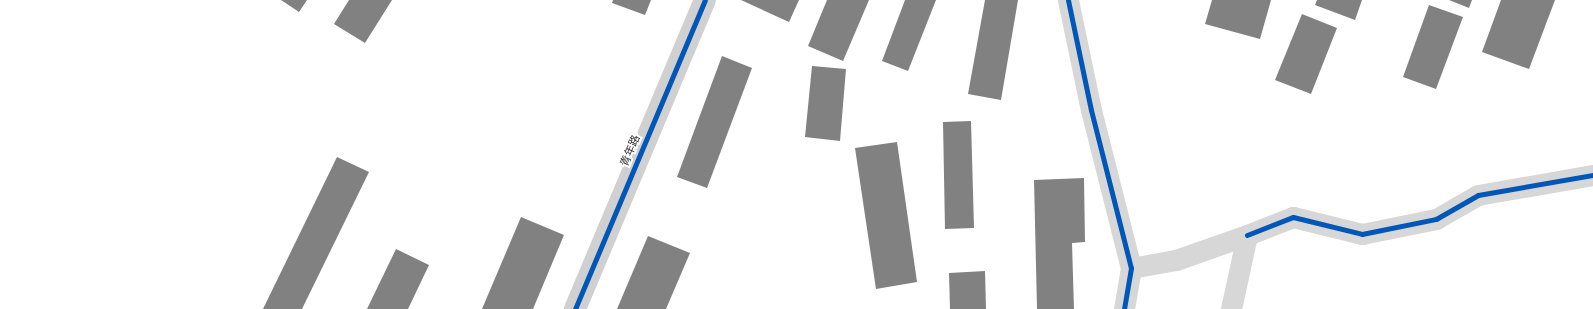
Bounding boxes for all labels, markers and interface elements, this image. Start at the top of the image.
street label: 青年路 [618,133,644,169]

